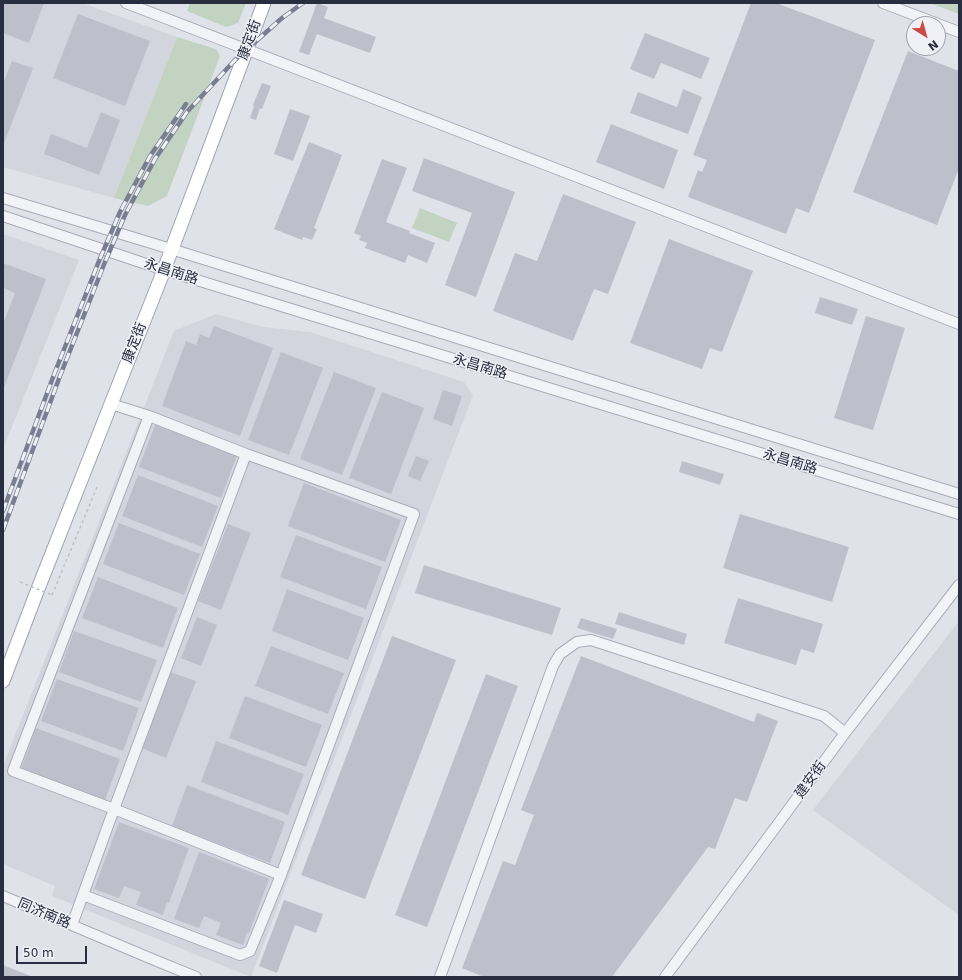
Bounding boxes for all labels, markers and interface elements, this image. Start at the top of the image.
north arrow [906,16,946,56]
street label: 康定街 [235,17,265,63]
text: N [925,37,941,53]
street label: 永昌南路 [142,255,200,289]
street label: 康定街 [120,320,150,366]
street label: 永昌南路 [451,351,509,383]
street label: 永昌南路 [761,446,819,478]
street label: 建安街 [792,758,830,802]
street label: 同济南路 [15,895,73,933]
scale bar [18,938,89,964]
text: 50 m [23,946,54,960]

